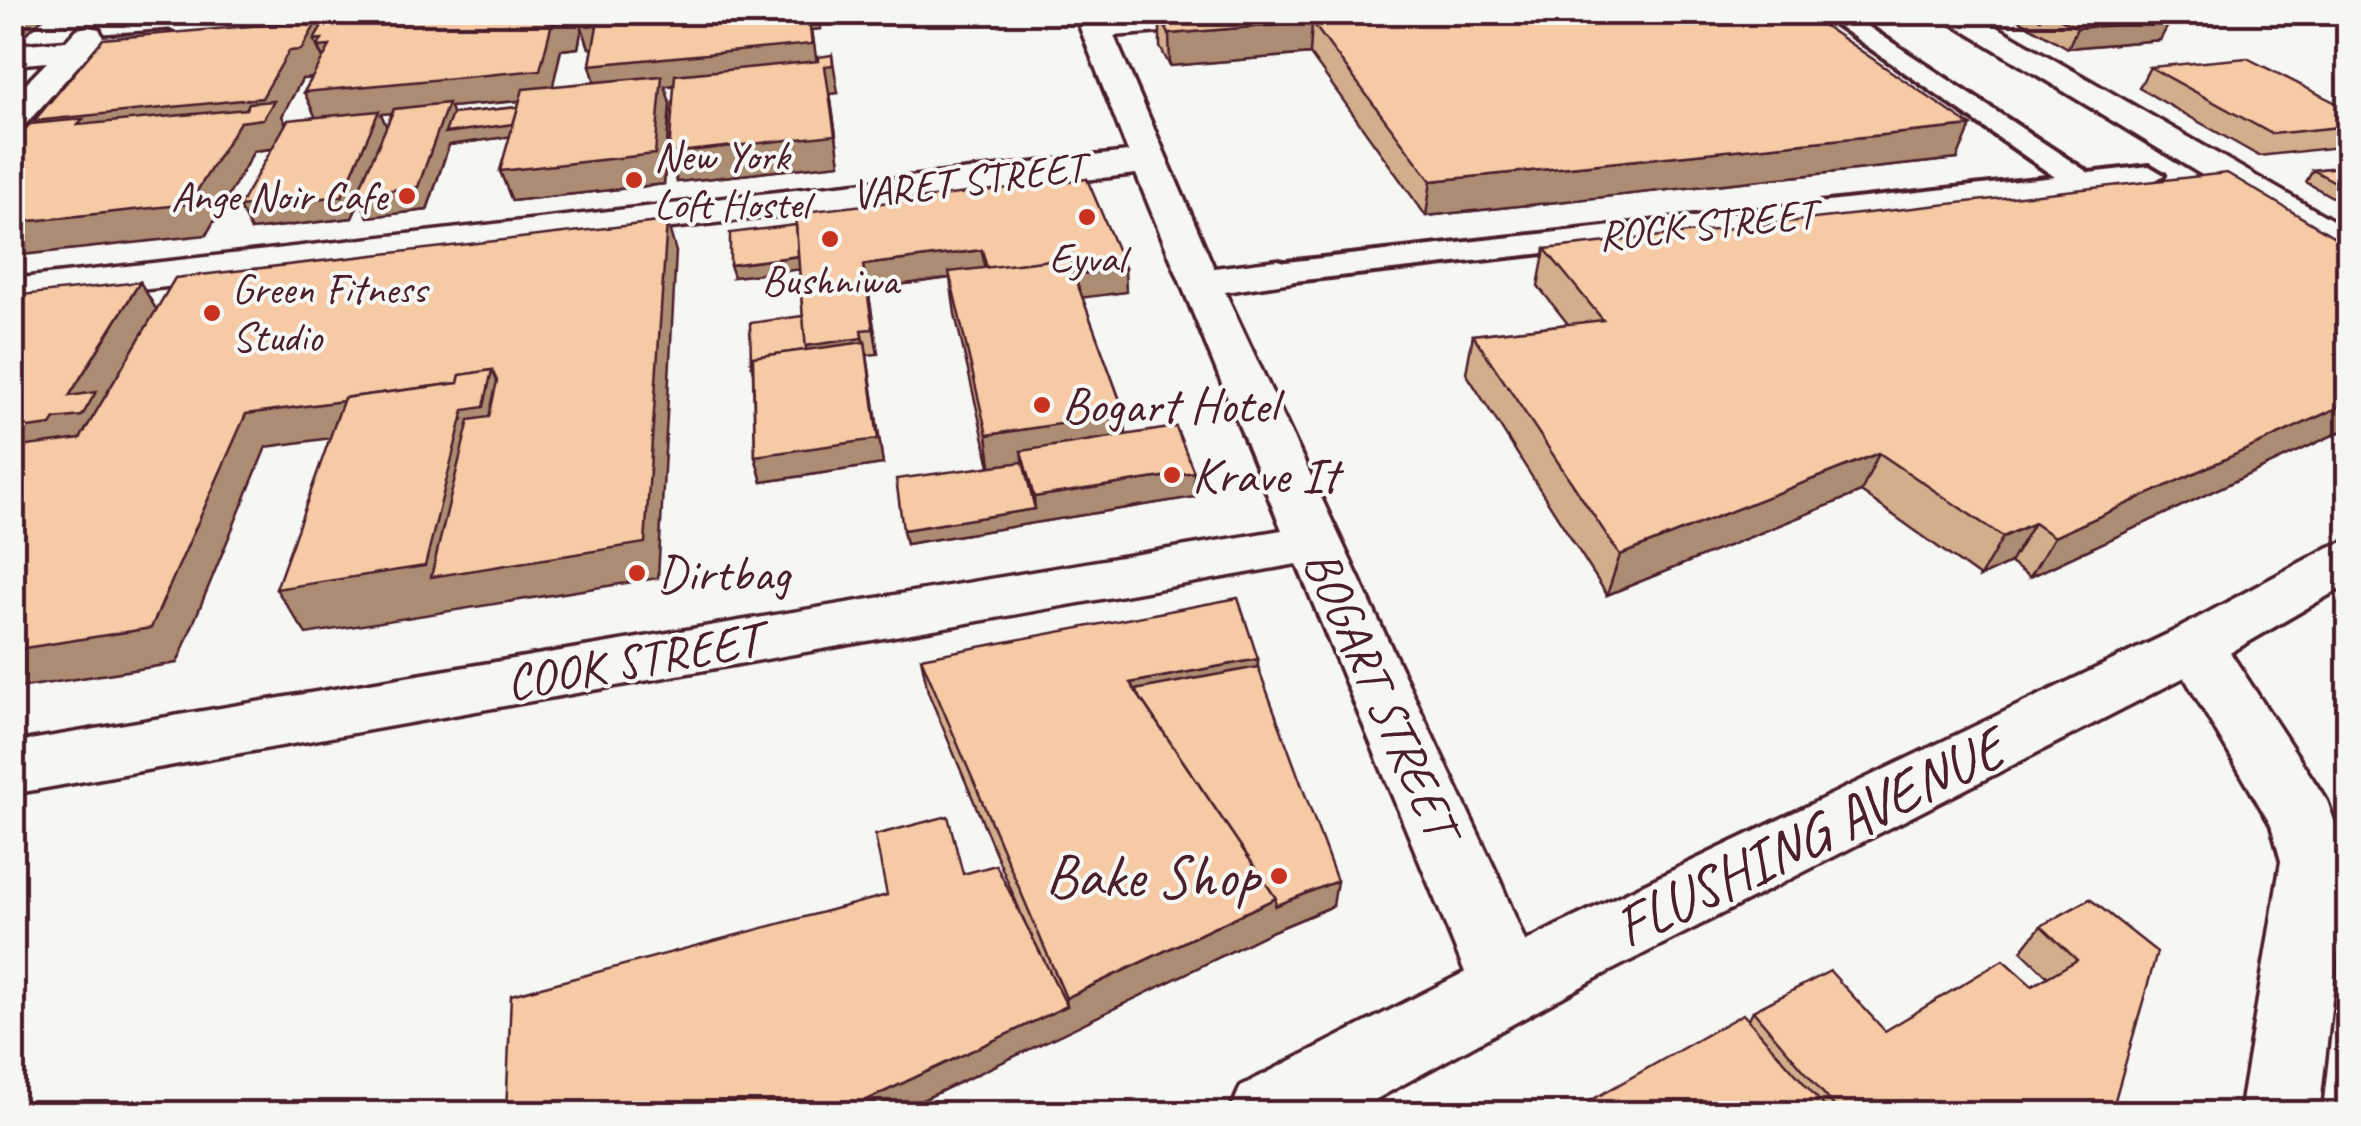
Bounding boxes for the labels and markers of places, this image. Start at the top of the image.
place label: New York Loft Hostel [654,130,816,231]
marker: New York Loft Hostel [623,169,645,191]
place label: Ange Noir Cafe [171,170,389,223]
marker: Ange Noir Cafe [396,185,418,207]
marker: Eyval [1076,206,1098,228]
marker: Bushniwa [819,228,841,250]
place label: Eyval [1049,232,1132,285]
place label: Bushniwa [762,254,902,307]
place label: Green Fitness Studio [232,263,430,364]
marker: Green Fitness Studio [201,302,223,324]
place label: Bogart Hotel [1062,374,1286,437]
marker: Bogart Hotel [1031,394,1053,416]
place label: Krave It [1192,444,1344,507]
marker: Krave It [1161,464,1183,486]
place label: Dirtbag [657,542,792,605]
marker: Dirtbag [626,562,648,584]
place label: Bake Shop [1045,838,1262,914]
marker: Bake Shop [1268,865,1290,887]

